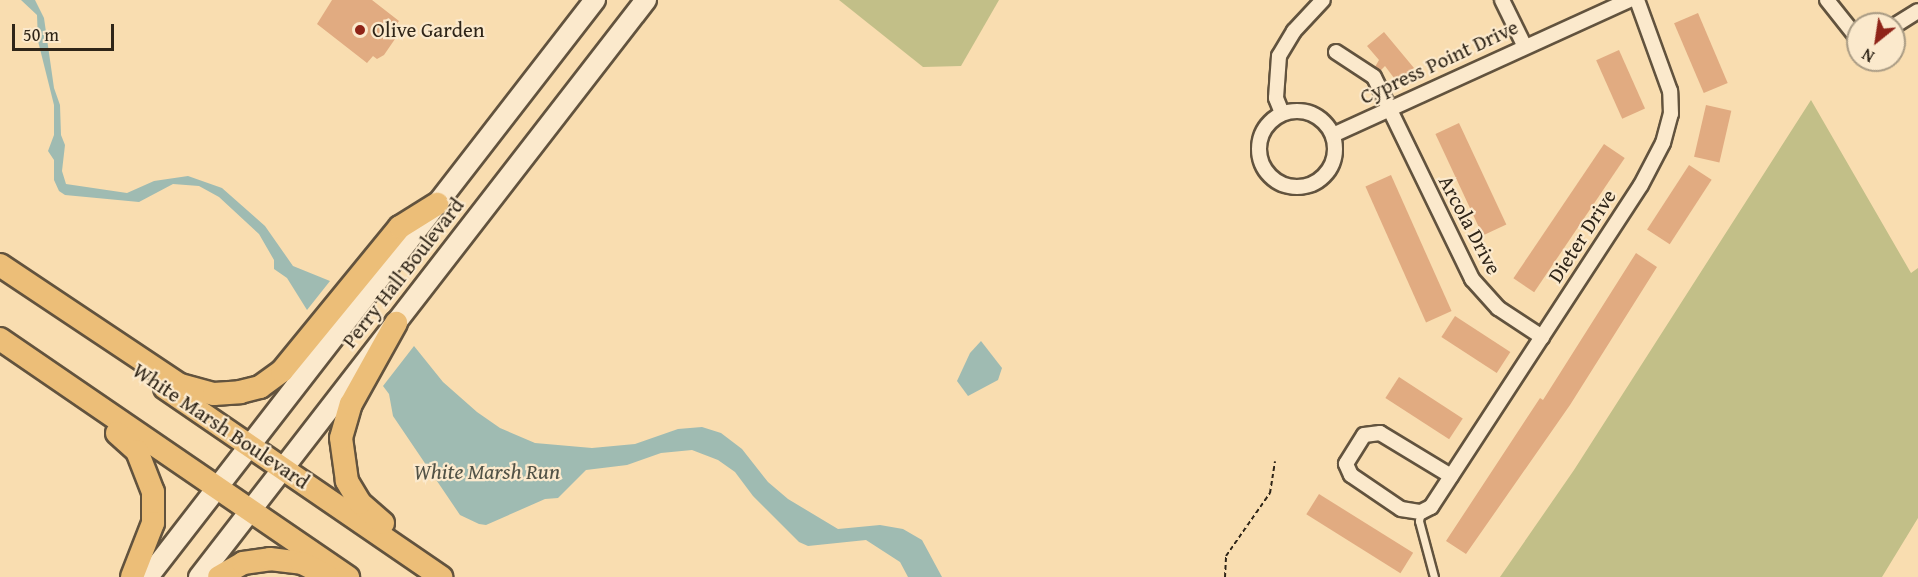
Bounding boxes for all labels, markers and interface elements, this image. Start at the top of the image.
scale bar [15,12,117,50]
north arrow [1846,12,1906,72]
street label: Cypress Point Drive [1356,14,1522,110]
place label: Olive Garden [372,17,485,43]
text: 50 m [23,21,59,48]
marker: Olive Garden [353,23,367,37]
text: N [1857,43,1879,69]
street label: Arcola Drive [1433,171,1507,279]
street label: Dieter Drive [1543,185,1621,287]
street label: Perry Hall Boulevard [337,193,469,353]
street label: White Marsh Boulevard [128,358,314,494]
water label: White Marsh Run [414,459,560,485]

